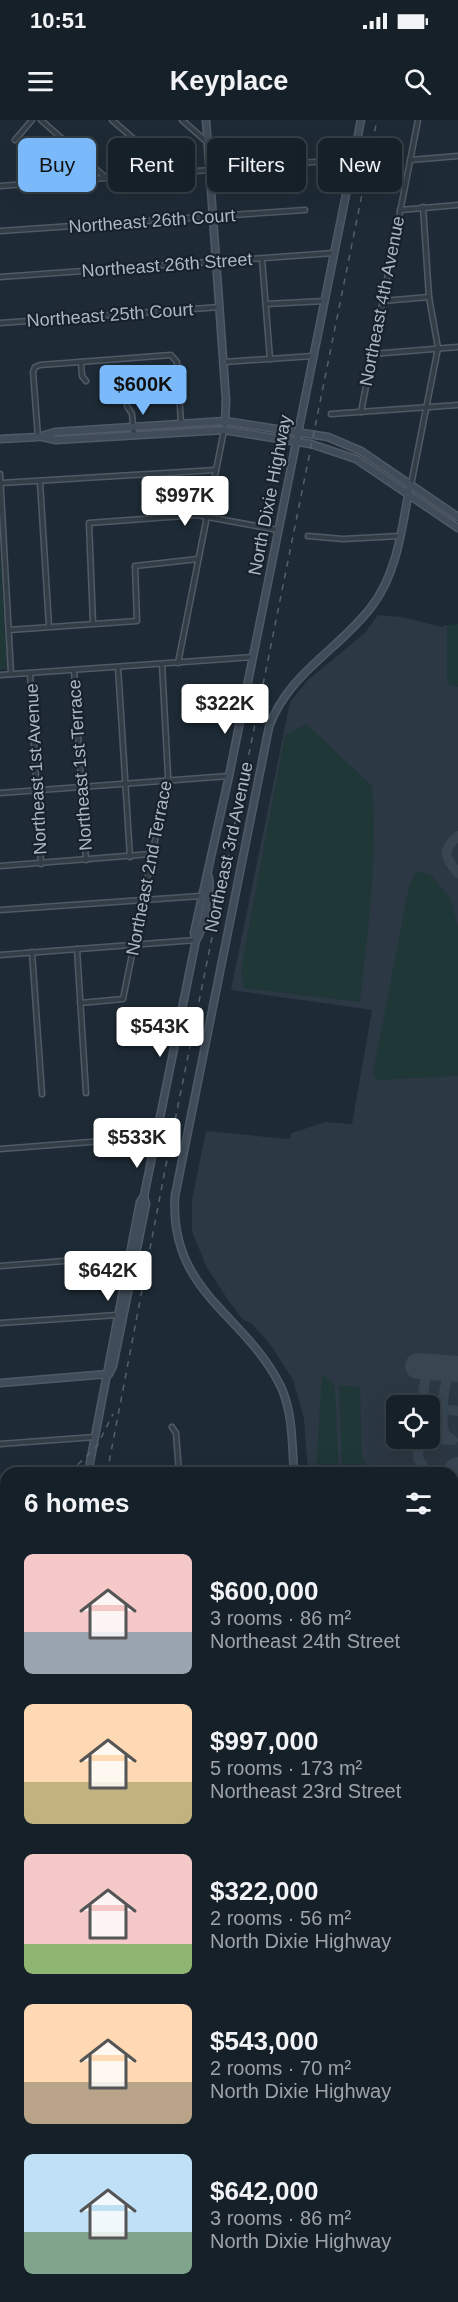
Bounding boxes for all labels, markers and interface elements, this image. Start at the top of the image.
text: 10:51 [30,8,86,33]
icon: menu [24,65,57,98]
icon: search [401,65,434,98]
text: Keyplace [170,66,288,96]
chip: Buy [18,138,96,192]
chip: Rent [108,138,195,192]
chip: Filters [207,138,306,192]
chip: New [318,138,402,192]
street label: Northeast 26th Court [68,205,236,237]
street label: Northeast 4th Avenue [356,214,408,388]
street label: Northeast 26th Street [81,249,253,281]
street label: Northeast 25th Court [26,299,194,331]
pin: $600K [101,365,185,416]
text: $600K [114,373,172,395]
street label: North Dixie Highway [245,413,295,577]
pin: $997K [143,476,227,527]
text: $997K [156,484,214,506]
street label: Northeast 1st Terrace [64,679,96,851]
street label: Northeast 1st Avenue [22,683,50,855]
pin: $322K [183,684,267,735]
text: $322K [196,692,254,714]
street label: Northeast 3rd Avenue [201,760,257,934]
street label: Northeast 2nd Terrace [122,779,176,957]
pin: $543K [118,1007,202,1058]
text: $543K [131,1015,189,1037]
pin: $533K [95,1118,179,1169]
text: $533K [108,1126,166,1148]
pin: $642K [66,1251,150,1302]
text: $642K [79,1259,137,1281]
map controls [386,1395,440,1449]
button: locate [386,1395,440,1449]
icon: filters [402,1487,435,1520]
text: 6 homes [24,1488,130,1518]
text: $600,000 [210,1576,318,1606]
icon: home [72,1578,144,1650]
text: 3 rooms · 86 m² [210,1607,351,1629]
text: Northeast 24th Street [210,1630,400,1652]
text: $997,000 [210,1726,318,1756]
icon: home [72,1728,144,1800]
text: 5 rooms · 173 m² [210,1757,362,1779]
text: Northeast 23rd Street [210,1780,401,1802]
text: $322,000 [210,1876,318,1906]
icon: home [72,1878,144,1950]
text: 2 rooms · 56 m² [210,1907,351,1929]
text: North Dixie Highway [210,1930,391,1952]
text: $543,000 [210,2026,318,2056]
icon: home [72,2028,144,2100]
text: 2 rooms · 70 m² [210,2057,351,2079]
text: North Dixie Highway [210,2080,391,2102]
text: $642,000 [210,2176,318,2206]
icon: home [72,2178,144,2250]
text: 3 rooms · 86 m² [210,2207,351,2229]
text: North Dixie Highway [210,2230,391,2252]

